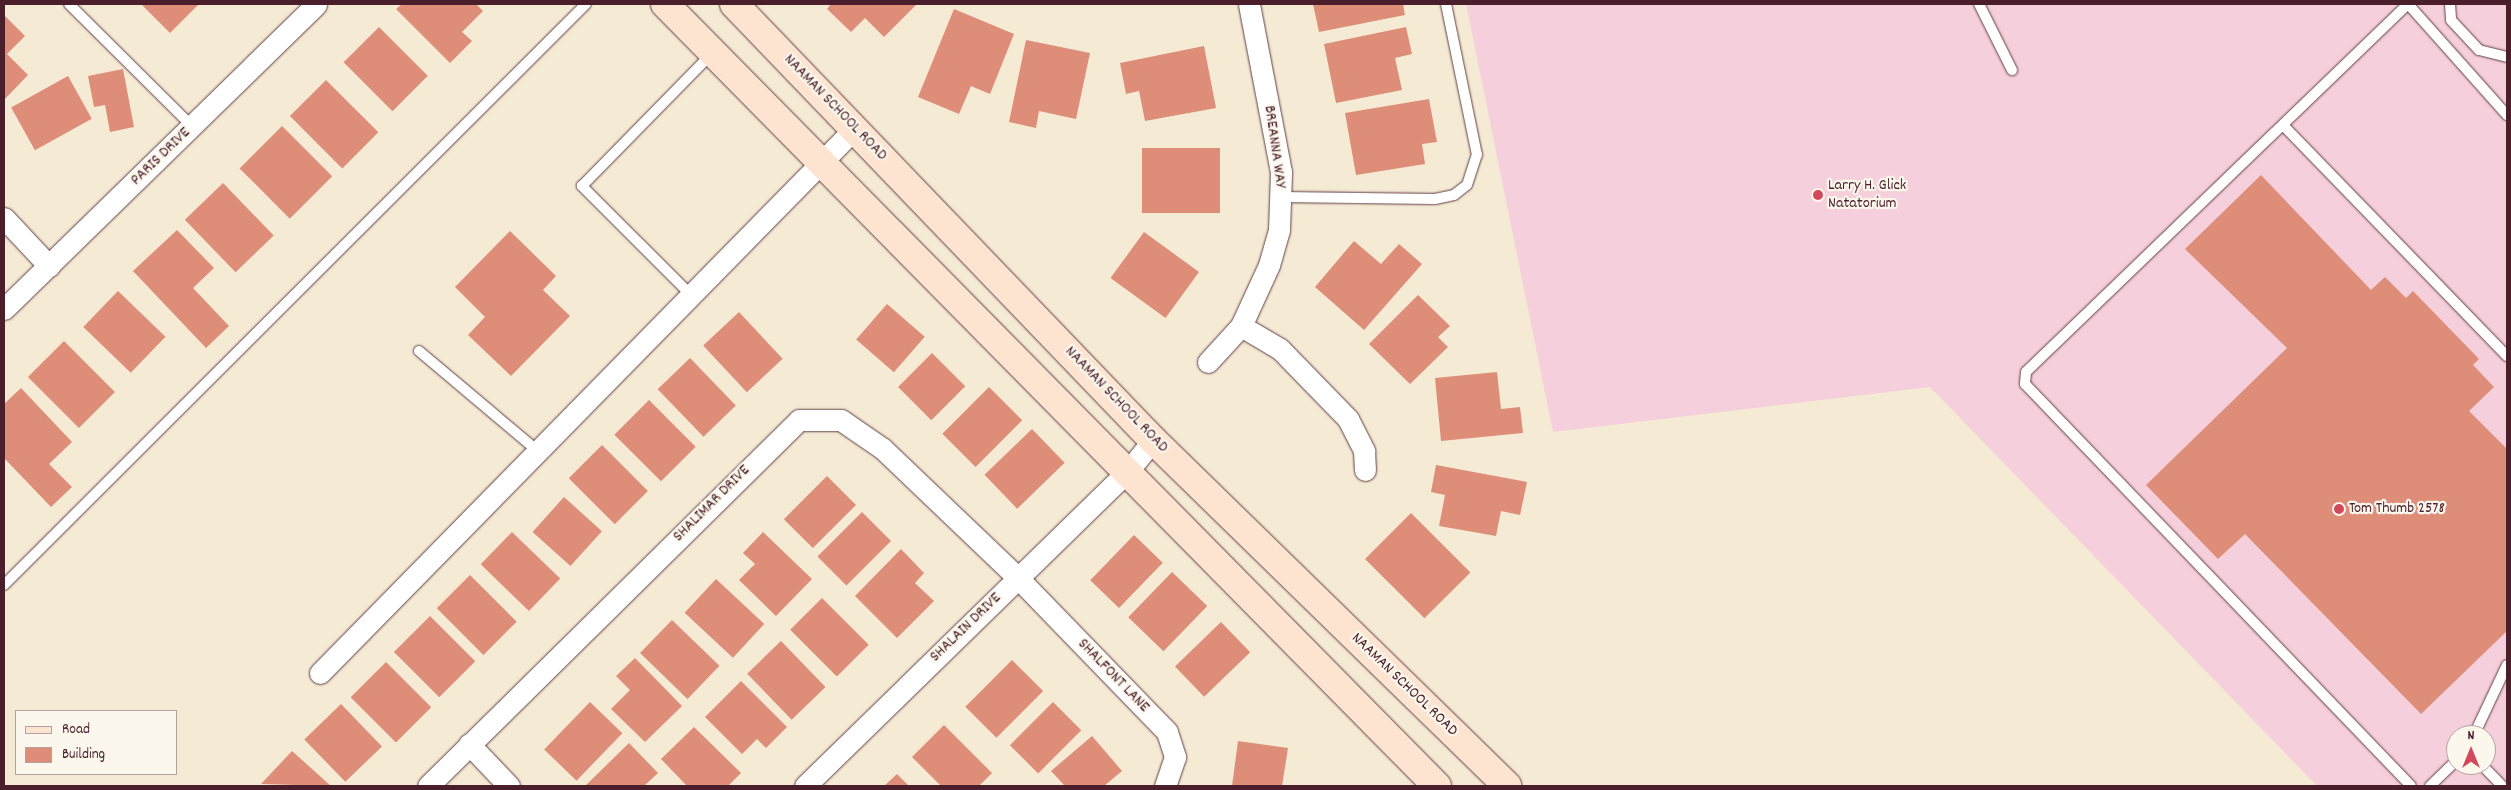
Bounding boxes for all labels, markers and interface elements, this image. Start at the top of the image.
street label: NAAMAN SCHOOL ROAD [779,51,891,165]
street label: BREANNA WAY [1259,104,1289,190]
street label: PARIS DRIVE [127,124,195,190]
place label: Larry H. Glick Natatorium [1828,176,1906,214]
marker: Larry H. Glick Natatorium [1812,189,1824,201]
street label: NAAMAN SCHOOL ROAD [1060,343,1172,457]
street label: SHALIMAR DRIVE [669,461,755,547]
place label: Tom Thumb 2578 [2349,499,2445,519]
marker: Tom Thumb 2578 [2333,503,2345,515]
street label: SHALAIN DRIVE [926,589,1006,667]
street label: NAAMAN SCHOOL ROAD [1347,629,1461,741]
street label: SHALFONT LANE [1073,635,1153,717]
legend [15,710,178,775]
text: Road [62,719,90,741]
north arrow [2446,725,2496,775]
text: N [2468,726,2474,746]
text: Building [62,744,105,766]

